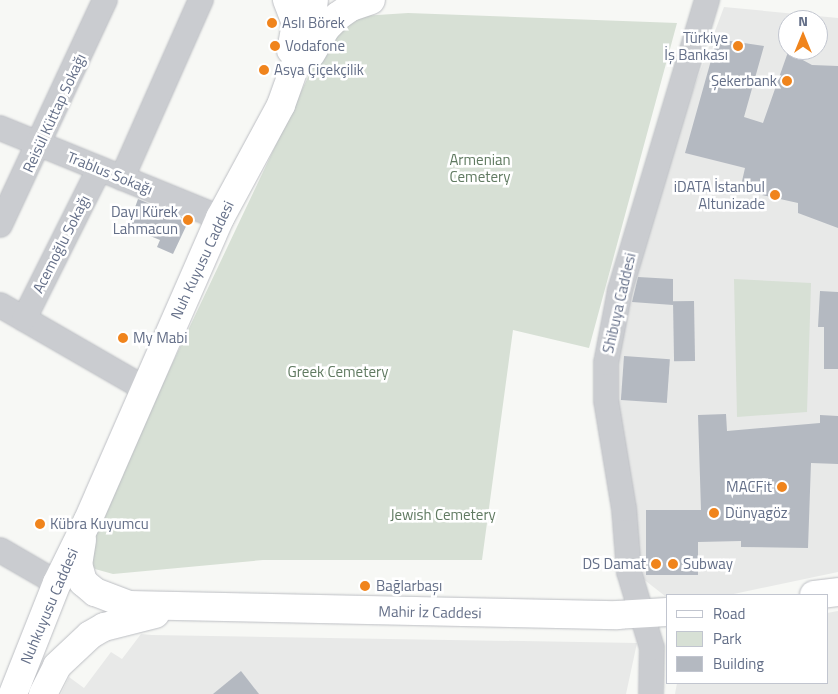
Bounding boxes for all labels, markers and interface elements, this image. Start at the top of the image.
north arrow [778,10,828,60]
text: N [798,10,808,31]
place label: Aslı Börek [282,14,345,32]
marker: Aslı Börek [266,17,278,29]
place label: Türkiye İş Bankası [664,28,728,63]
place label: Vodafone [285,37,345,55]
marker: Vodafone [269,40,281,52]
marker: Türkiye İş Bankası [732,40,744,52]
street label: Reisül Küttap Sokağı [19,51,89,175]
place label: Asya Çiçekçilik [274,61,364,79]
marker: Asya Çiçekçilik [258,64,270,76]
place label: Şekerbank [711,72,777,90]
marker: Şekerbank [781,75,793,87]
street label: Trablus Sokağı [65,148,155,198]
park label: Armenian Cemetery [449,150,511,185]
place label: iDATA İstanbul Altunizade [674,177,765,212]
marker: iDATA İstanbul Altunizade [769,189,781,201]
street label: Acemoğlu Sokağı [29,192,93,296]
street label: Nuh Kuyusu Caddesi [167,198,237,322]
place label: Dayı Kürek Lahmacun [111,202,178,237]
marker: Dayı Kürek Lahmacun [182,214,194,226]
street label: Shibuya Caddesi [599,251,639,355]
place label: My Mabi [133,329,187,347]
marker: My Mabi [117,332,129,344]
park label: Greek Cemetery [288,363,388,381]
place label: MACFit [726,478,772,496]
marker: MACFit [776,481,788,493]
place label: Dünyagöz [725,504,788,522]
park label: Jewish Cemetery [390,506,496,524]
marker: Dünyagöz [707,506,721,520]
place label: Kübra Kuyumcu [50,515,149,533]
marker: Kübra Kuyumcu [34,518,46,530]
street label: Nuhkuyusu Caddesi [16,545,82,667]
place label: DS Damat [582,555,646,573]
place label: Subway [683,555,733,573]
marker: DS Damat [650,558,662,570]
marker: Subway [667,558,679,570]
place label: Bağlarbaşı [376,577,442,595]
marker: Bağlarbaşı [358,579,372,593]
legend [666,594,828,684]
street label: Mahir İz Caddesi [378,602,482,622]
text: Road [713,602,745,625]
text: Park [713,627,742,650]
text: Building [713,652,764,675]

